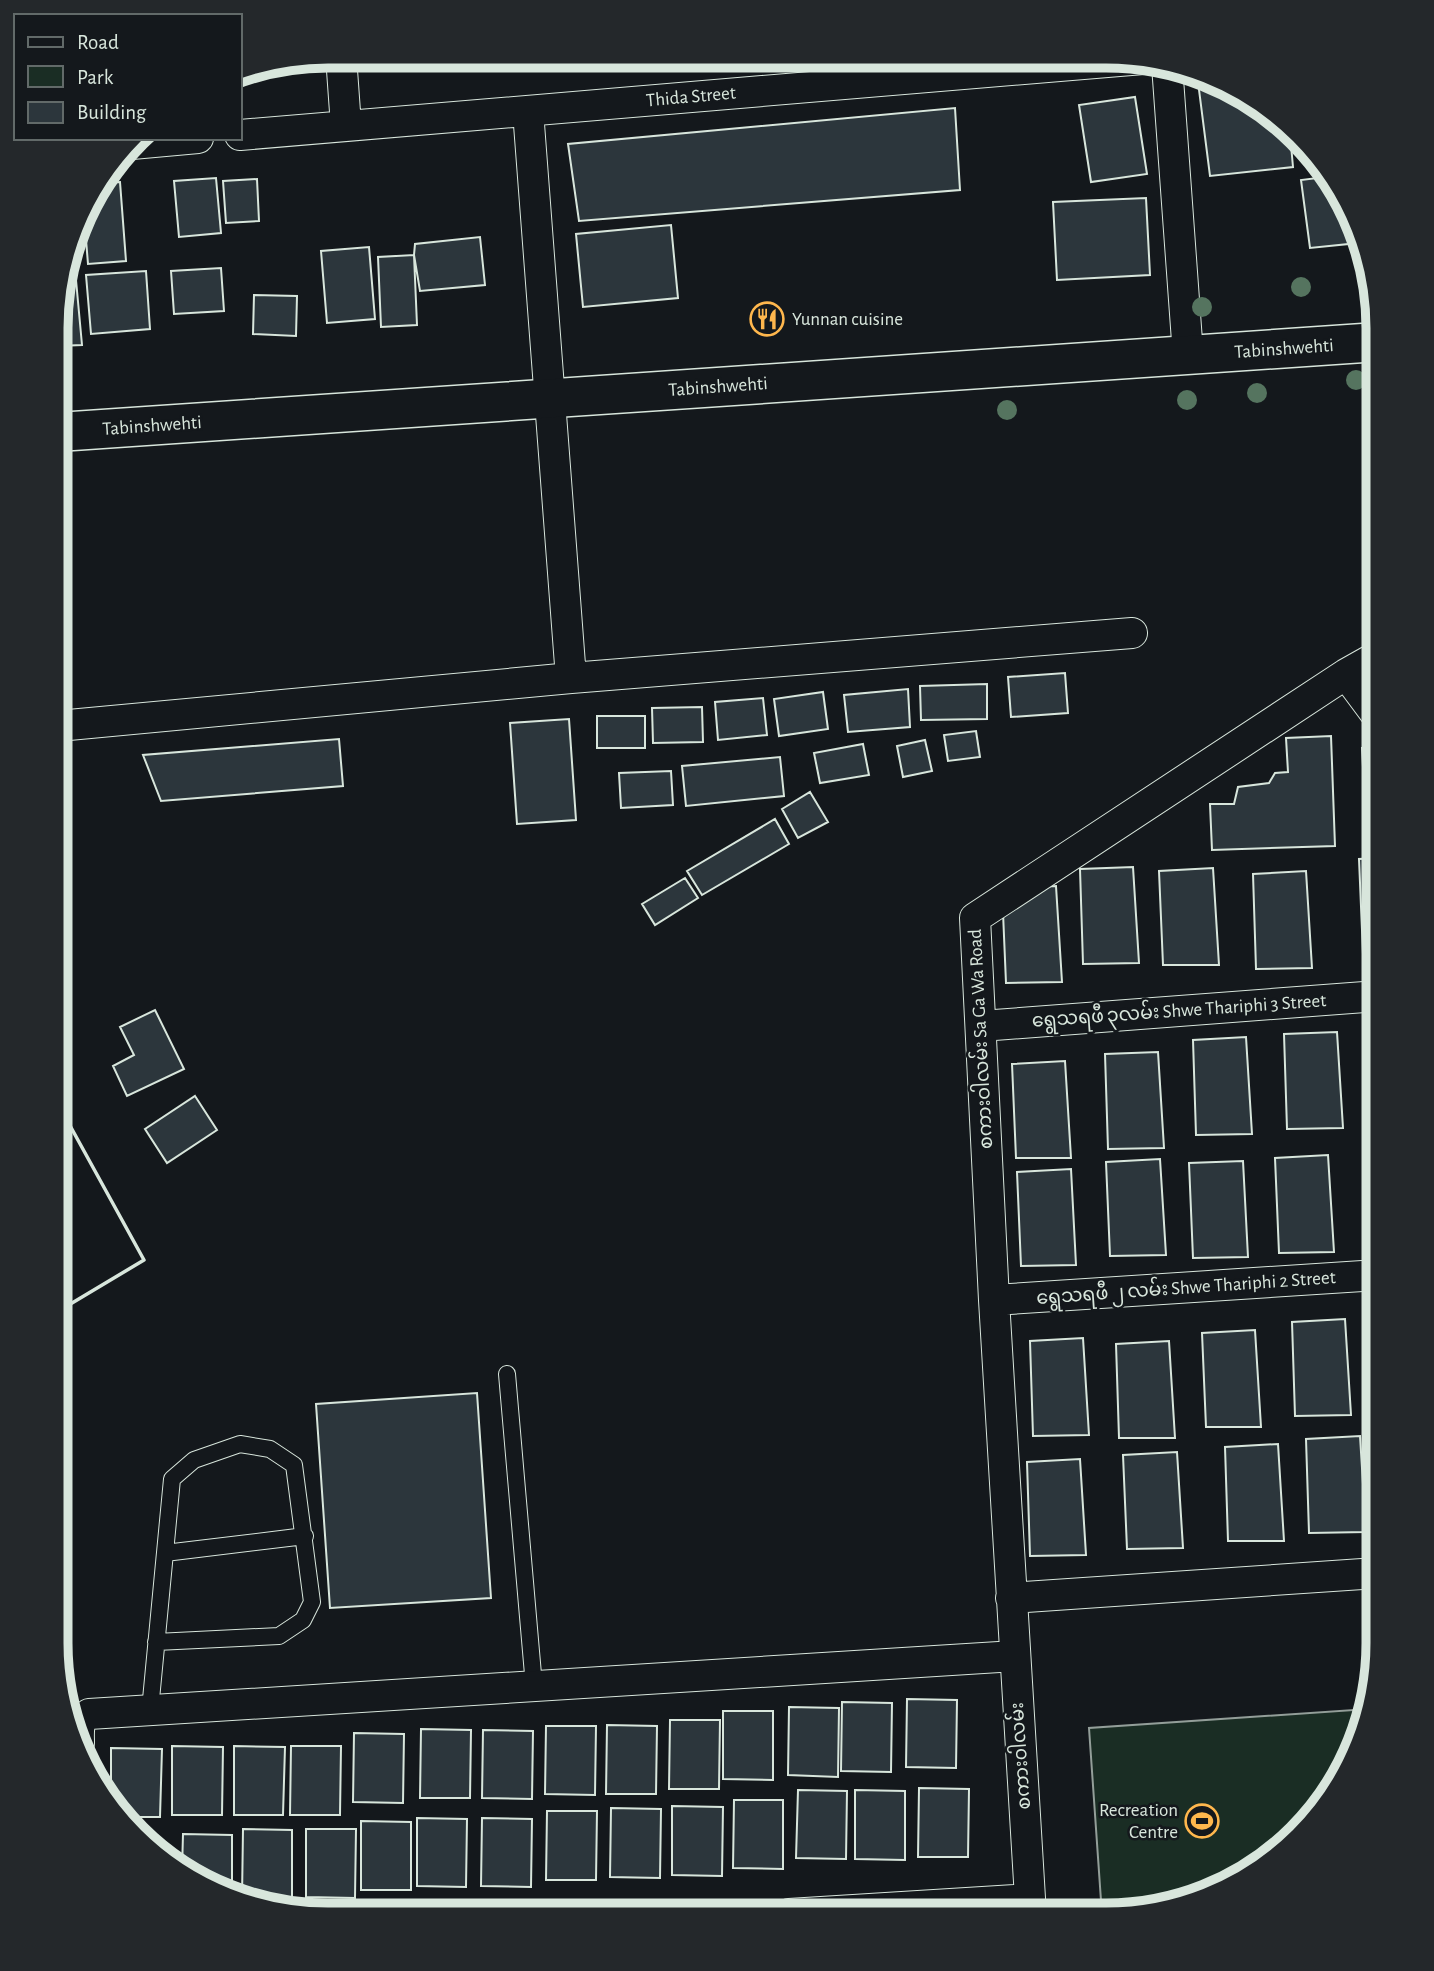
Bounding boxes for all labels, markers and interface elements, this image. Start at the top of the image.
legend [14,14,242,140]
text: Road [77,32,119,53]
text: Park [77,67,114,88]
street label: Thida Street [645,84,737,110]
text: Building [77,102,147,123]
restaurant icon: Yunnan cuisine [748,300,786,338]
place label: Yunnan cuisine [792,310,903,329]
street label: Tabinshwehti [1234,336,1334,362]
street label: Tabinshwehti [668,374,768,400]
street label: Tabinshwehti [102,413,202,439]
street label: စကားဝါလမ်း Sa Ga Wa Road [960,928,996,1150]
street label: ရွေသရဖီ ၃လမ်း Shwe Thariphi 3 Street [1031,985,1327,1036]
street label: ရွေသရဖီ ၂ လမ်း Shwe Thariphi 2 Street [1035,1262,1337,1313]
street label: စကား၀ါလမ်း [1002,1702,1034,1811]
place label: Recreation Centre [1099,1801,1178,1842]
sports icon: Recreation Centre [1183,1802,1221,1840]

